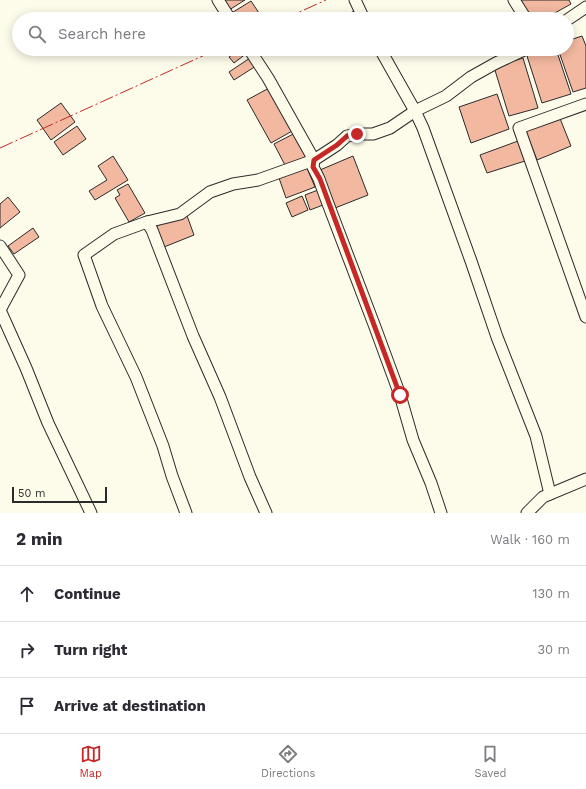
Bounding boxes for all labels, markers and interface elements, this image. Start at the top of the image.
search box [12,12,574,56]
icon: search [26,23,48,45]
text: Search here [58,25,146,43]
route end [348,125,366,143]
route start [391,386,409,404]
scale bar [12,485,107,504]
text: 50 m [18,487,45,500]
text: 2 min [16,529,62,549]
text: Walk · 160 m [490,532,570,547]
icon: ahead [16,583,38,605]
text: Continue [54,585,121,603]
text: 130 m [532,586,570,601]
icon: right [16,639,38,661]
text: Turn right [54,641,127,659]
text: 30 m [538,642,570,657]
icon: arrive [16,695,38,717]
text: Arrive at destination [54,697,206,715]
tab: Map [80,743,102,780]
tab: Directions [261,743,315,780]
tab: Saved [474,743,506,780]

